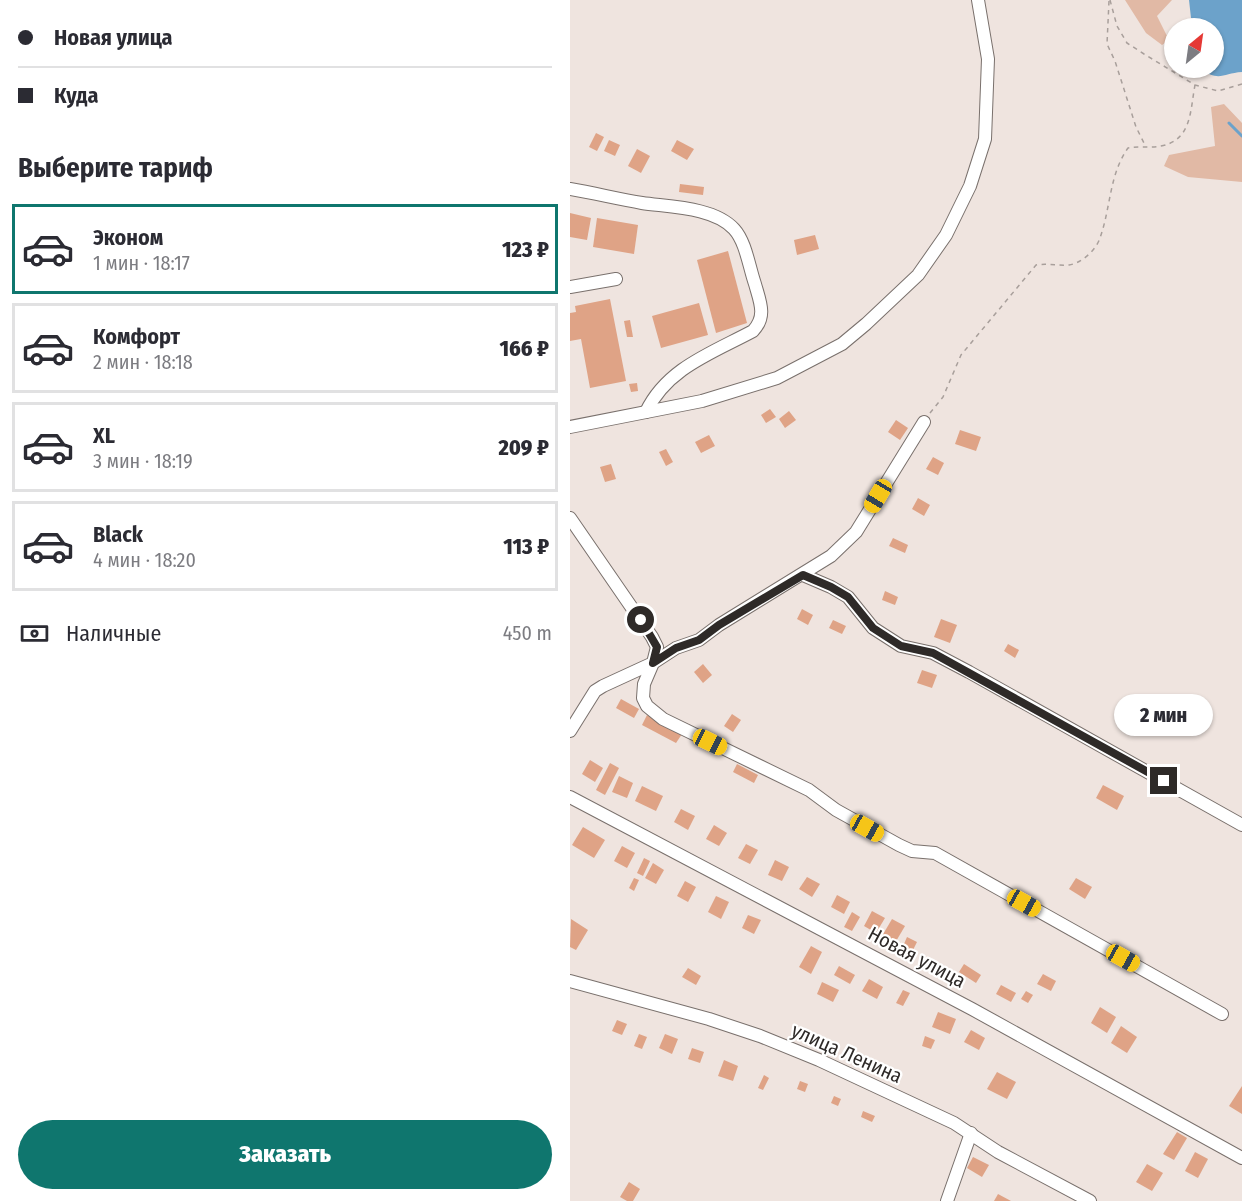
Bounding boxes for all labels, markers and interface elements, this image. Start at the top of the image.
north arrow [1164,18,1224,78]
map controls [1164,18,1224,78]
text: Новая улица [54,24,173,51]
text: Куда [54,82,98,109]
text: Выберите тариф [18,152,213,184]
icon: car [21,222,75,276]
text: Эконом [93,224,163,251]
text: 123 ₽ [502,236,549,263]
text: 1 мин · 18:17 [93,251,190,275]
icon: car [21,321,75,375]
text: Комфорт [93,323,180,350]
text: 166 ₽ [500,335,549,362]
text: 2 мин · 18:18 [93,350,193,374]
icon: car [21,420,75,474]
text: XL [93,422,115,449]
text: 209 ₽ [498,434,549,461]
text: 3 мин · 18:19 [93,449,193,473]
car [861,476,895,516]
icon: car [21,519,75,573]
text: Black [93,521,143,548]
text: 113 ₽ [503,533,549,560]
text: 4 мин · 18:20 [93,548,196,572]
route start [627,606,654,633]
icon: cash [18,617,51,650]
text: Наличные [66,620,161,647]
text: 450 m [503,621,552,645]
callout: 2 мин [1114,694,1214,736]
text: 2 мин [1140,703,1187,727]
car [690,726,730,758]
route end [1150,767,1177,794]
car [847,811,887,845]
car [1004,886,1044,920]
street label: Новая улица [864,921,970,993]
car [1103,941,1143,975]
street label: улица Ленина [788,1018,906,1088]
button: Заказать [18,1120,552,1189]

